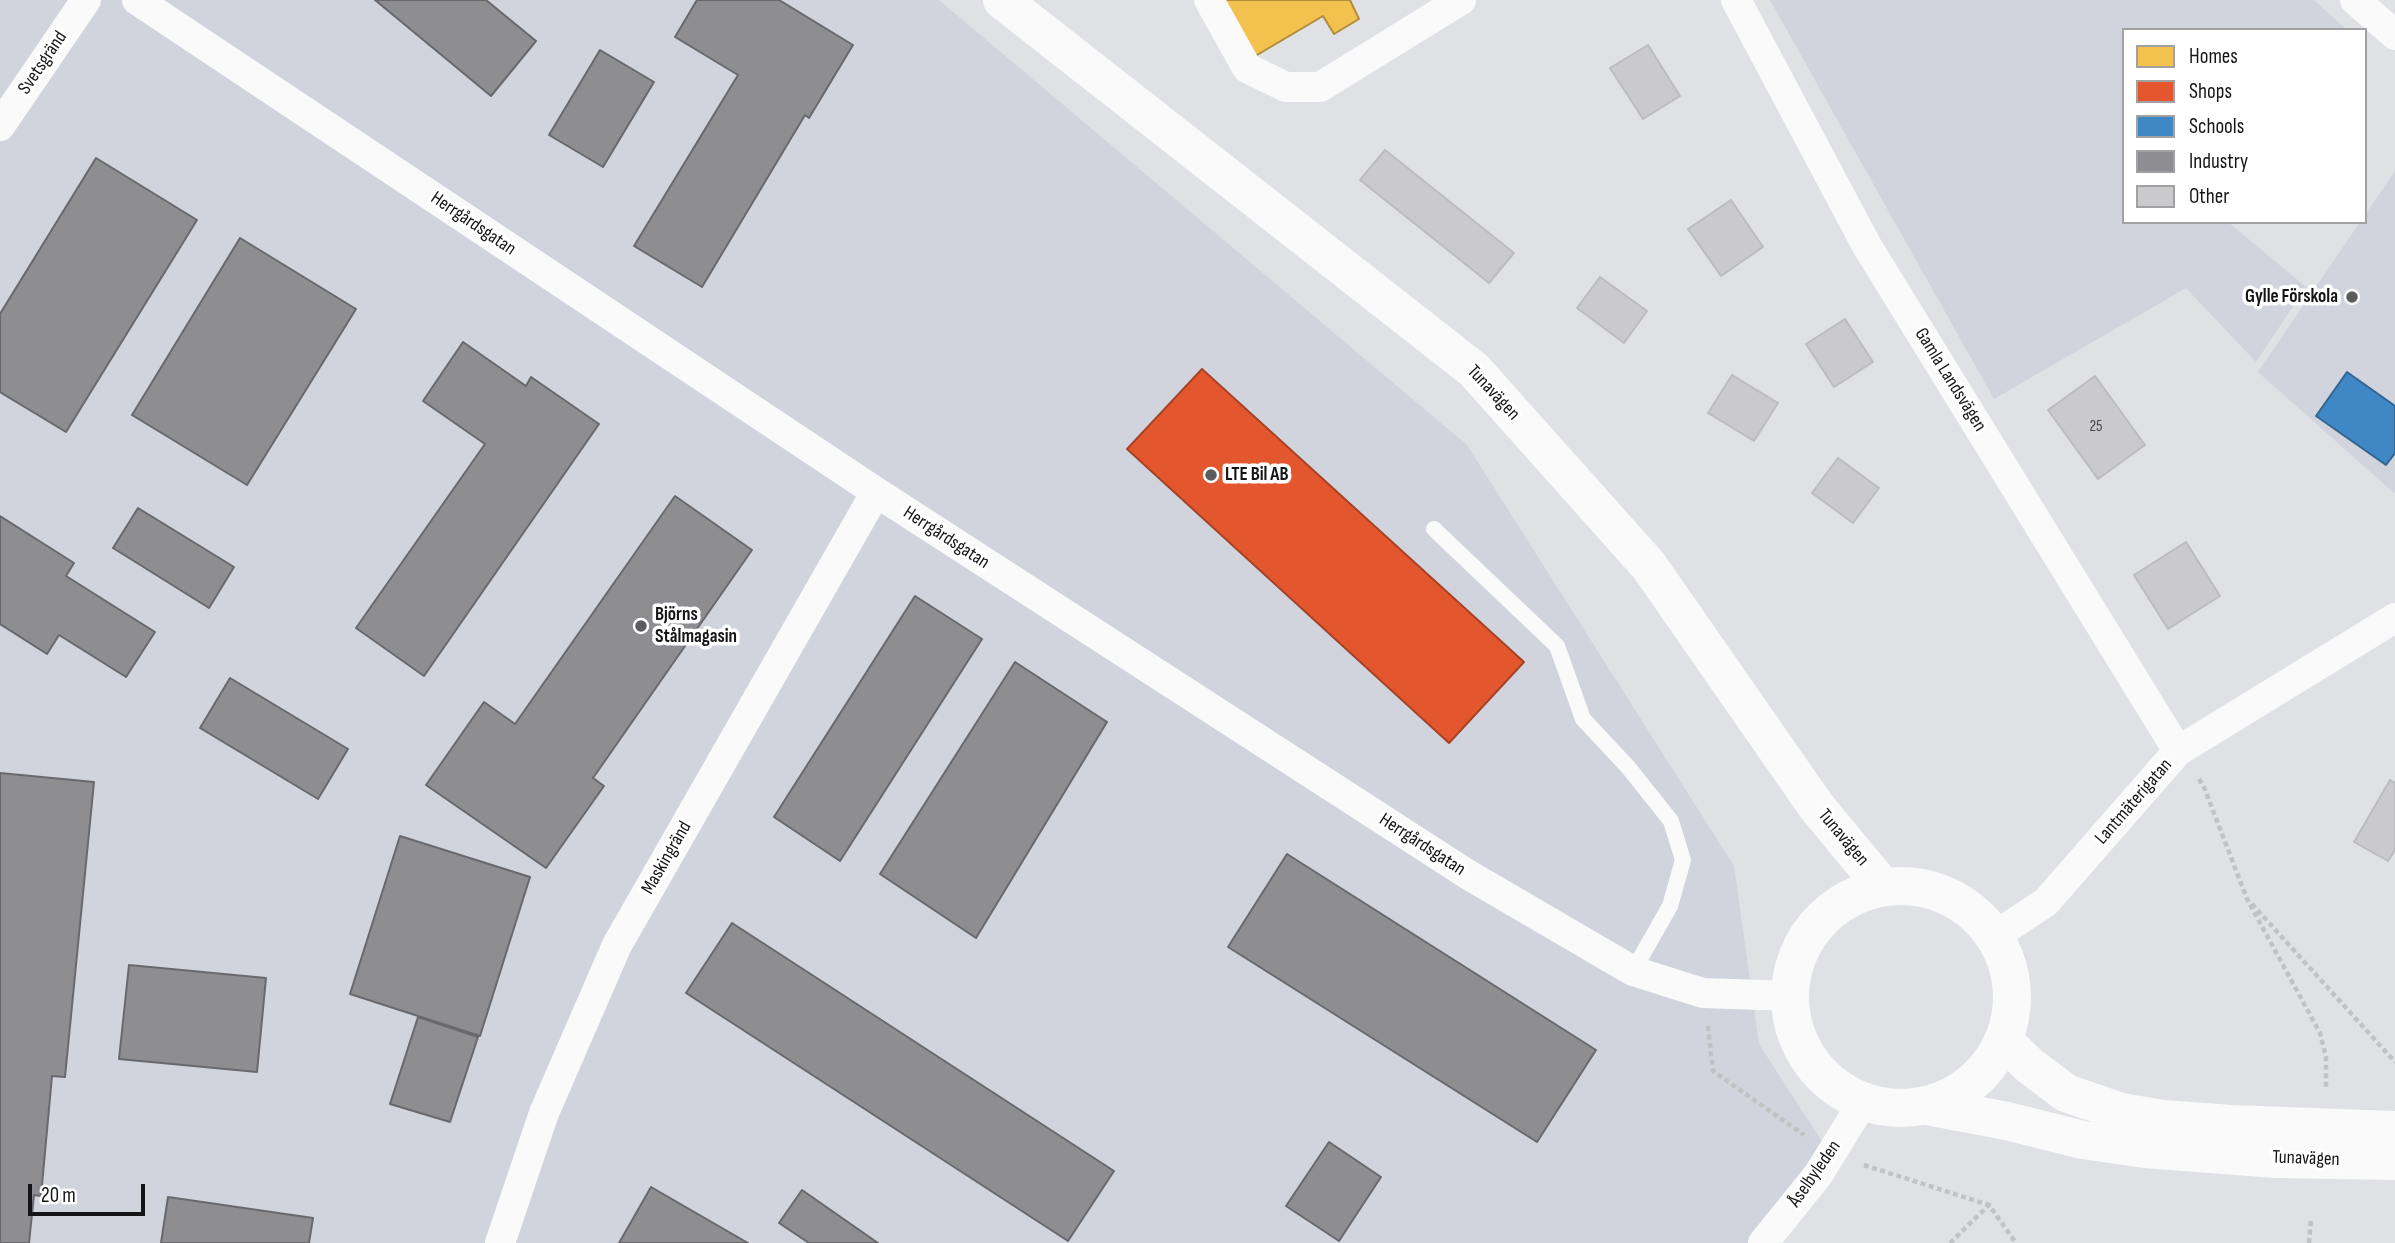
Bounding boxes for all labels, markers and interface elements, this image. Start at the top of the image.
street label: Svetsgränd [14,27,72,99]
legend [2122,28,2367,224]
text: Homes [2189,44,2238,69]
text: Shops [2189,79,2232,104]
text: Schools [2189,114,2244,139]
text: Industry [2189,149,2248,174]
text: Other [2189,184,2229,209]
street label: Herrgårdsgatan [426,187,520,261]
place label: Gylle Förskola [2245,286,2338,308]
marker: Gylle Förskola [2344,289,2360,305]
street label: Gamla Landsvägen [1909,324,1991,436]
street label: Tunavägen [1462,361,1524,425]
house number: 25 [2089,417,2103,437]
place label: LTE Bil AB [1225,464,1288,486]
marker: LTE Bil AB [1203,467,1219,483]
street label: Herrgårdsgatan [899,502,993,574]
place label: Björns Stålmagasin [655,604,737,648]
marker: Björns Stålmagasin [633,618,649,634]
street label: Lantmäterigatan [2091,755,2177,849]
street label: Tunavägen [1813,805,1873,871]
street label: Herrgårdsgatan [1375,809,1469,881]
street label: Maskingränd [637,817,697,899]
street label: Åselbyleden [1784,1136,1846,1212]
street label: Tunavägen [2272,1146,2340,1172]
scale bar [32,1170,149,1214]
text: 20 m [41,1183,76,1208]

